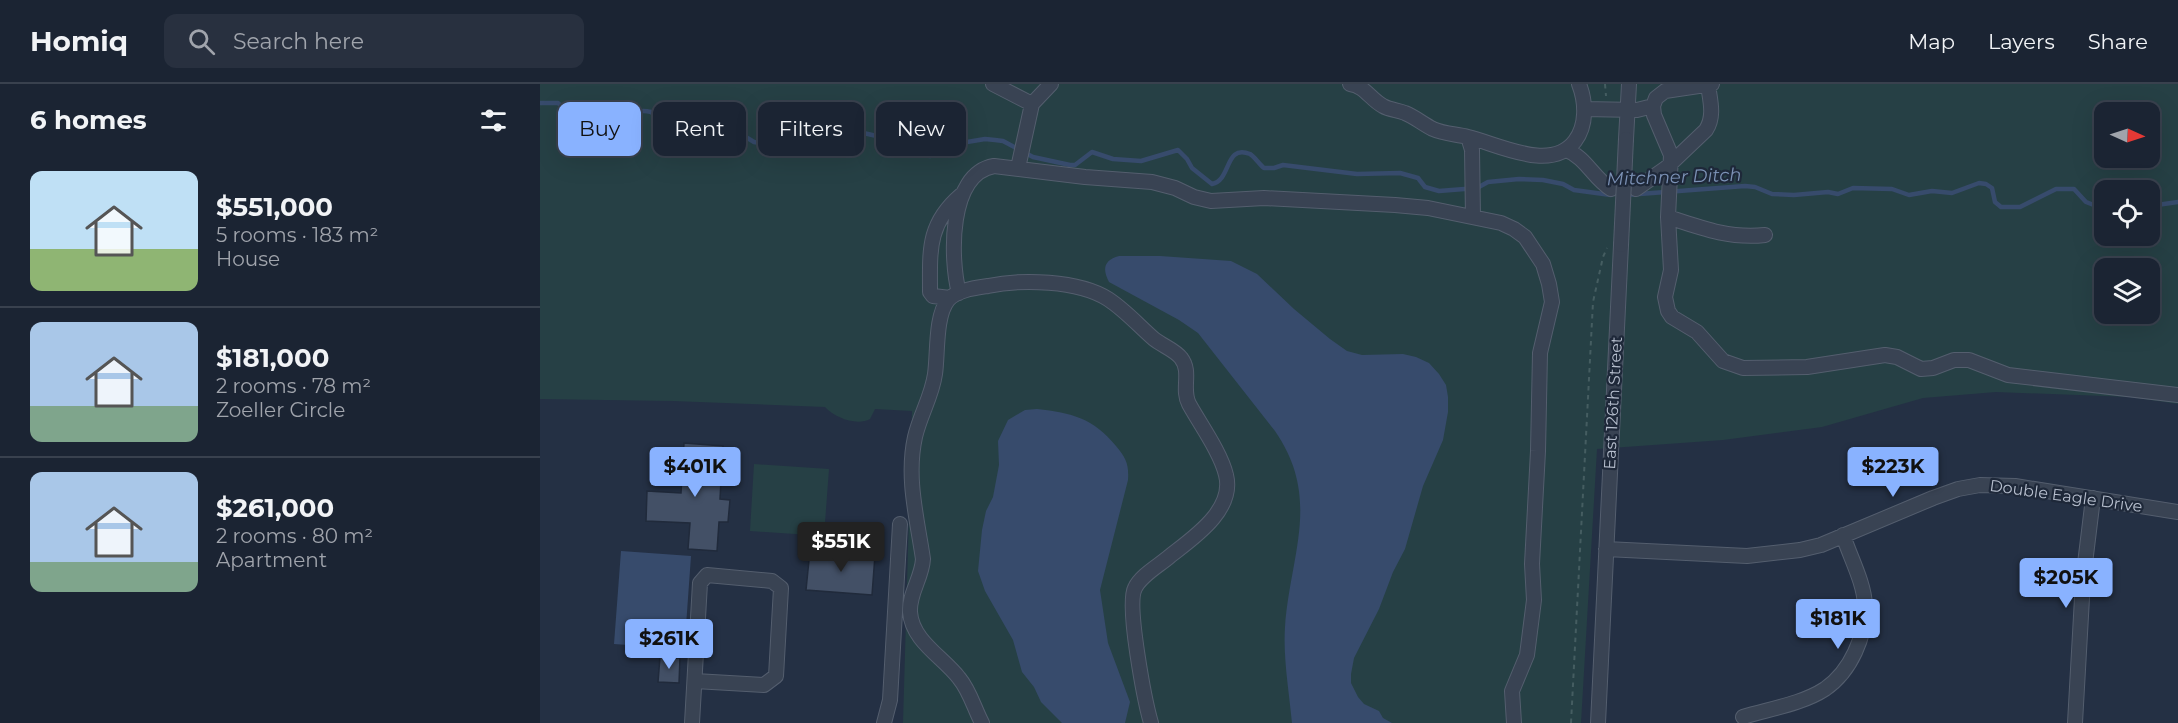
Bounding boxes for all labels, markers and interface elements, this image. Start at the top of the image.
search box [164,14,584,68]
text: Homiq [30,24,128,58]
icon: search [185,25,218,58]
text: Search here [233,28,364,55]
text: Map [1908,29,1955,54]
text: Layers [1988,29,2055,54]
text: Share [2088,29,2148,54]
chip: Buy [558,102,641,156]
chip: Rent [653,102,746,156]
chip: Filters [758,102,864,156]
chip: New [876,102,966,156]
north arrow [2094,102,2160,168]
map controls [2094,102,2160,324]
text: 6 homes [30,104,147,136]
icon: filters [477,104,510,137]
water label: Mitchner Ditch [1606,164,1742,190]
button: locate [2094,180,2160,246]
text: $551,000 [216,191,333,223]
icon: home [78,195,150,267]
text: 5 rooms · 183 m² [216,223,378,247]
text: House [216,247,280,271]
button: layers [2094,258,2160,324]
street label: East 126th Street [1600,336,1626,470]
text: $181,000 [216,342,329,374]
icon: home [78,346,150,418]
text: 2 rooms · 78 m² [216,374,371,398]
text: Zoeller Circle [216,398,345,422]
pin: $401K [653,447,737,498]
pin: $223K [1851,447,1935,498]
text: $401K [664,454,726,478]
text: $223K [1862,454,1925,478]
street label: Double Eagle Drive [1988,476,2144,516]
text: $261,000 [216,492,334,524]
icon: home [78,496,150,568]
pin: $551K [799,522,883,573]
text: 2 rooms · 80 m² [216,524,373,548]
text: $551K [811,529,871,553]
text: Apartment [216,548,327,572]
pin: $205K [2024,558,2108,609]
text: $205K [2034,565,2098,589]
pin: $181K [1796,599,1880,650]
text: $181K [1810,606,1866,630]
pin: $261K [627,619,711,670]
text: $261K [639,626,699,650]

